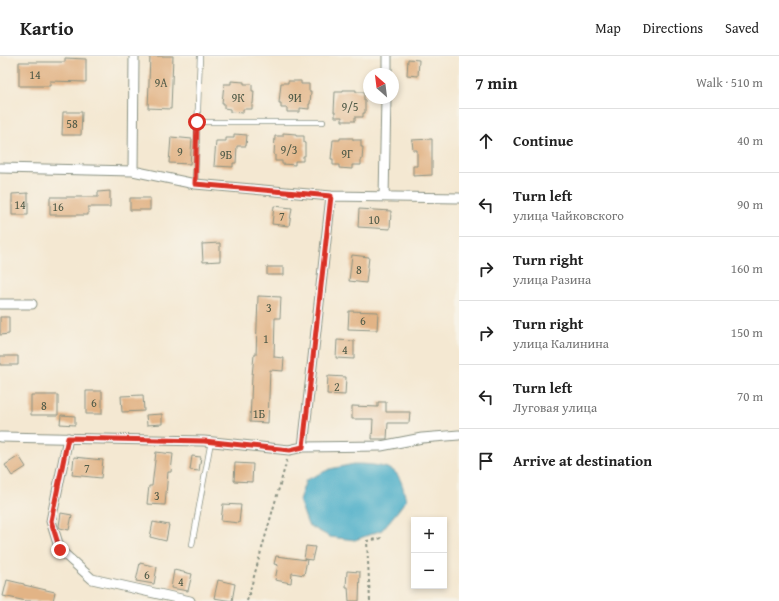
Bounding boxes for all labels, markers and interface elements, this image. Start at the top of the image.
text: Kartio [20,14,74,42]
text: Map [595,18,621,38]
text: Directions [643,18,703,38]
text: Saved [725,18,759,38]
house number: 14 [29,66,41,83]
north arrow [363,68,399,104]
text: 7 min [475,70,517,95]
text: Walk · 510 m [696,73,763,92]
house number: 9А [154,74,168,91]
house number: 9К [231,89,245,106]
house number: 9И [288,89,302,106]
house number: 9/5 [341,98,359,115]
route start [188,113,206,131]
house number: 58 [66,115,78,132]
icon: ahead [475,130,497,152]
text: Continue [513,130,574,151]
text: 40 m [737,131,763,150]
house number: 9/3 [280,141,298,158]
house number: 9 [177,143,183,160]
house number: 9Г [341,145,353,162]
house number: 9Б [220,146,232,163]
text: Turn left [513,185,572,206]
icon: left [475,194,497,216]
text: 90 m [737,195,763,214]
house number: 14 [14,196,26,213]
house number: 16 [52,198,64,215]
text: улица Чайковского [513,206,624,225]
house number: 7 [279,208,285,225]
house number: 10 [368,211,380,228]
text: Turn right [513,249,584,270]
icon: right [475,258,497,280]
text: 160 m [731,259,763,278]
house number: 8 [356,261,362,278]
text: улица Разина [513,270,591,289]
house number: 3 [266,299,272,316]
house number: 6 [360,312,366,329]
text: Turn right [513,313,584,334]
icon: right [475,322,497,344]
text: 150 m [731,323,763,342]
house number: 1 [263,330,269,347]
text: улица Калинина [513,334,609,353]
house number: 4 [342,341,348,358]
text: Turn left [513,377,572,398]
house number: 2 [334,378,340,395]
icon: left [475,386,497,408]
text: 70 m [737,387,763,406]
house number: 6 [91,394,97,411]
house number: 8 [41,397,47,414]
text: Луговая улица [513,398,597,417]
house number: 1Б [253,405,265,422]
icon: arrive [475,450,497,472]
text: Arrive at destination [513,450,652,471]
house number: 7 [84,460,90,477]
house number: 3 [154,487,160,504]
map controls [411,517,447,589]
button: + [411,517,447,553]
route end [51,541,69,559]
button: − [411,553,447,589]
house number: 6 [144,566,150,583]
house number: 4 [178,573,184,590]

